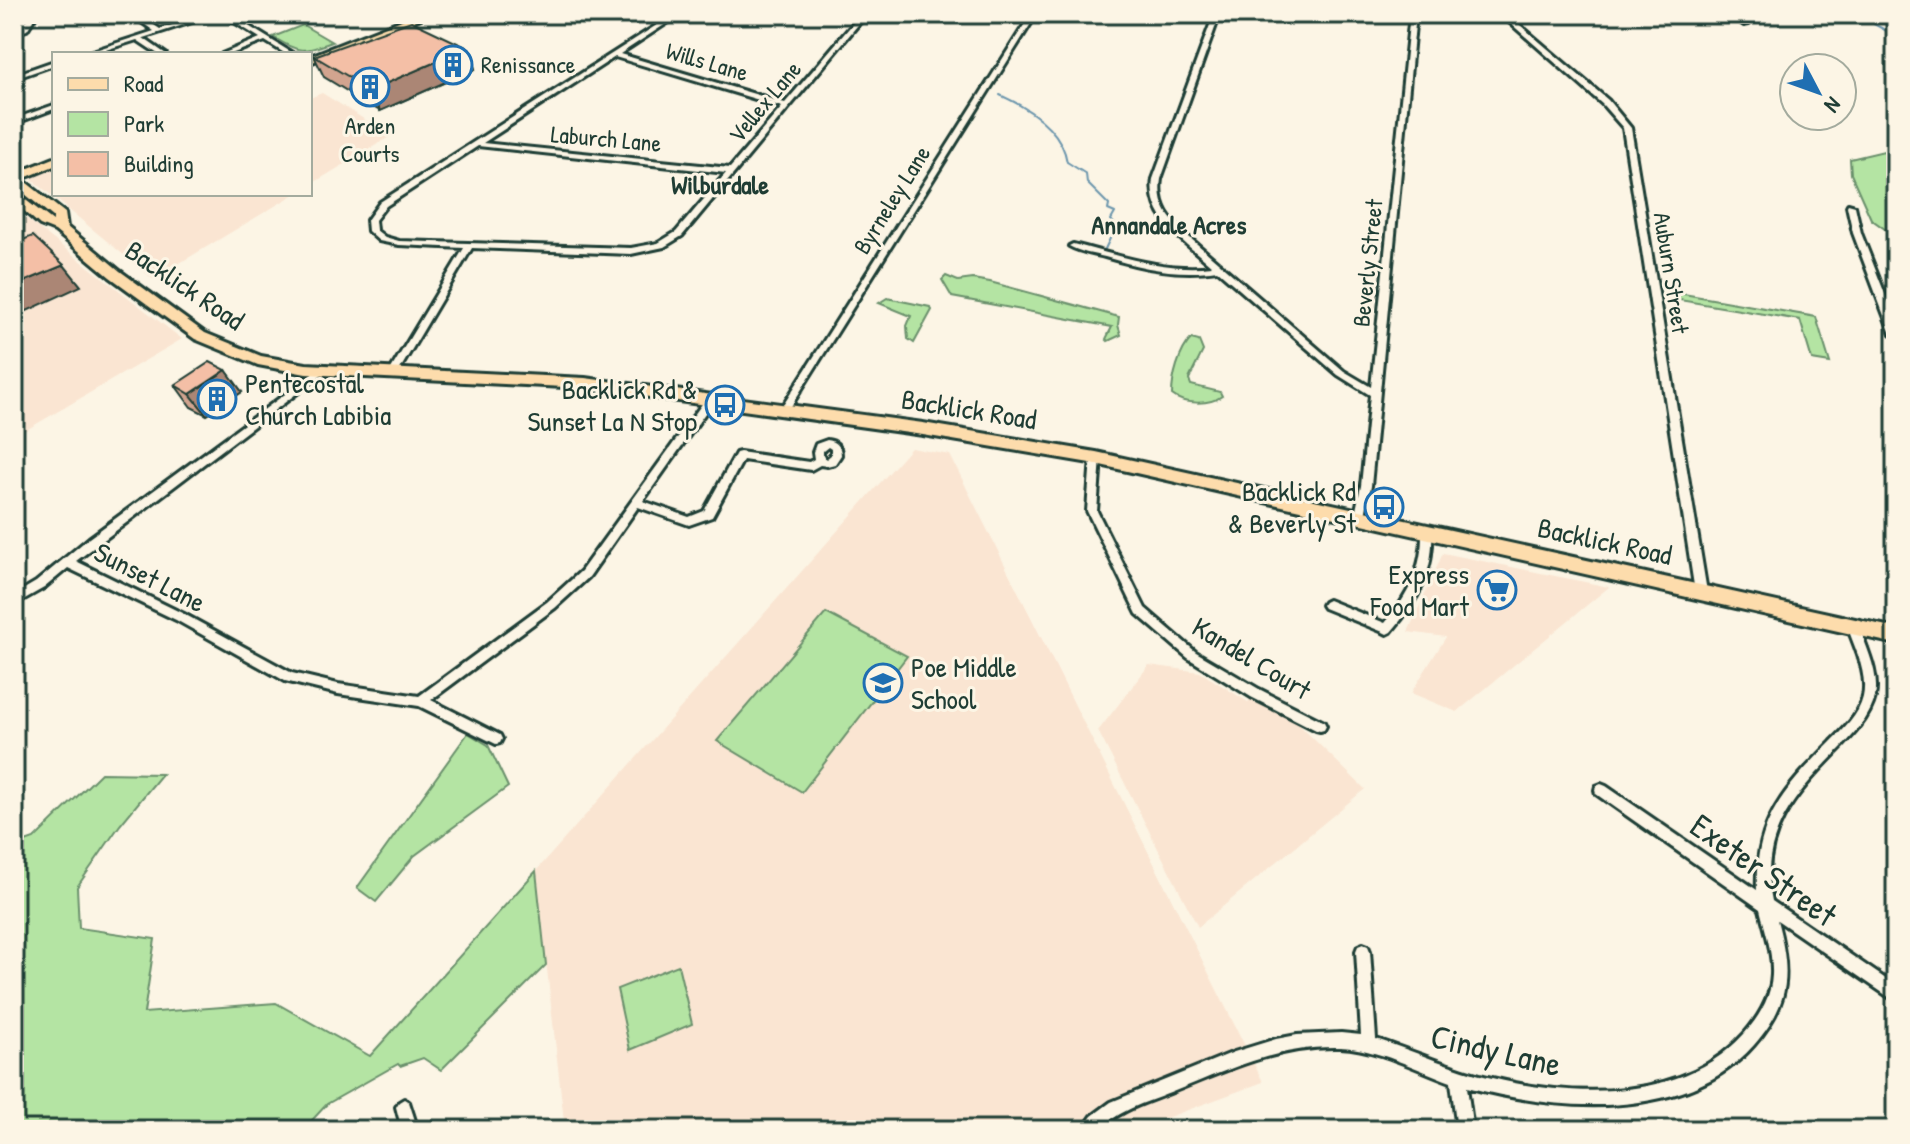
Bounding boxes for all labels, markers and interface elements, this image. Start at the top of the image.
street label: Wills Lane [662,34,752,88]
building icon: Renissance [432,44,474,86]
place label: Renissance [481,48,576,80]
legend [52,52,312,196]
north arrow [1778,52,1858,132]
street label: Vellex Lane [720,53,808,149]
building icon: Arden Courts [349,66,391,108]
text: Road [124,67,163,99]
text: N [1818,91,1848,120]
text: Park [124,107,164,139]
place label: Arden Courts [340,109,400,169]
street label: Laburch Lane [550,117,663,159]
street label: Byrneley Lane [845,139,937,260]
text: Building [124,147,194,179]
district label: Wilburdale [671,167,769,202]
street label: Beverly Street [1344,197,1390,328]
district label: Annandale Acres [1092,207,1246,242]
street label: Auburn Street [1647,210,1697,336]
street label: Backlick Road [118,231,252,339]
place label: Pentecostal Church Labibia [245,364,391,434]
place label: Backlick Rd & Sunset La N Stop [527,370,697,440]
building icon: Pentecostal Church Labibia [196,378,238,420]
street label: Backlick Road [899,380,1039,438]
bus stop icon: Backlick Rd & Sunset La N Stop [704,384,746,426]
place label: Backlick Rd & Beverly St [1228,472,1356,542]
bus stop icon: Backlick Rd & Beverly St [1363,486,1405,528]
street label: Backlick Road [1534,508,1676,574]
street label: Sunset Lane [88,533,212,621]
place label: Express Food Mart [1370,555,1469,625]
supermarket icon: Express Food Mart [1476,569,1518,611]
street label: Kandel Court [1185,608,1319,709]
place label: Poe Middle School [911,648,1017,718]
school or university icon: Poe Middle School [862,662,904,704]
street label: Exeter Street [1682,803,1848,938]
street label: Cindy Lane [1427,1013,1565,1087]

